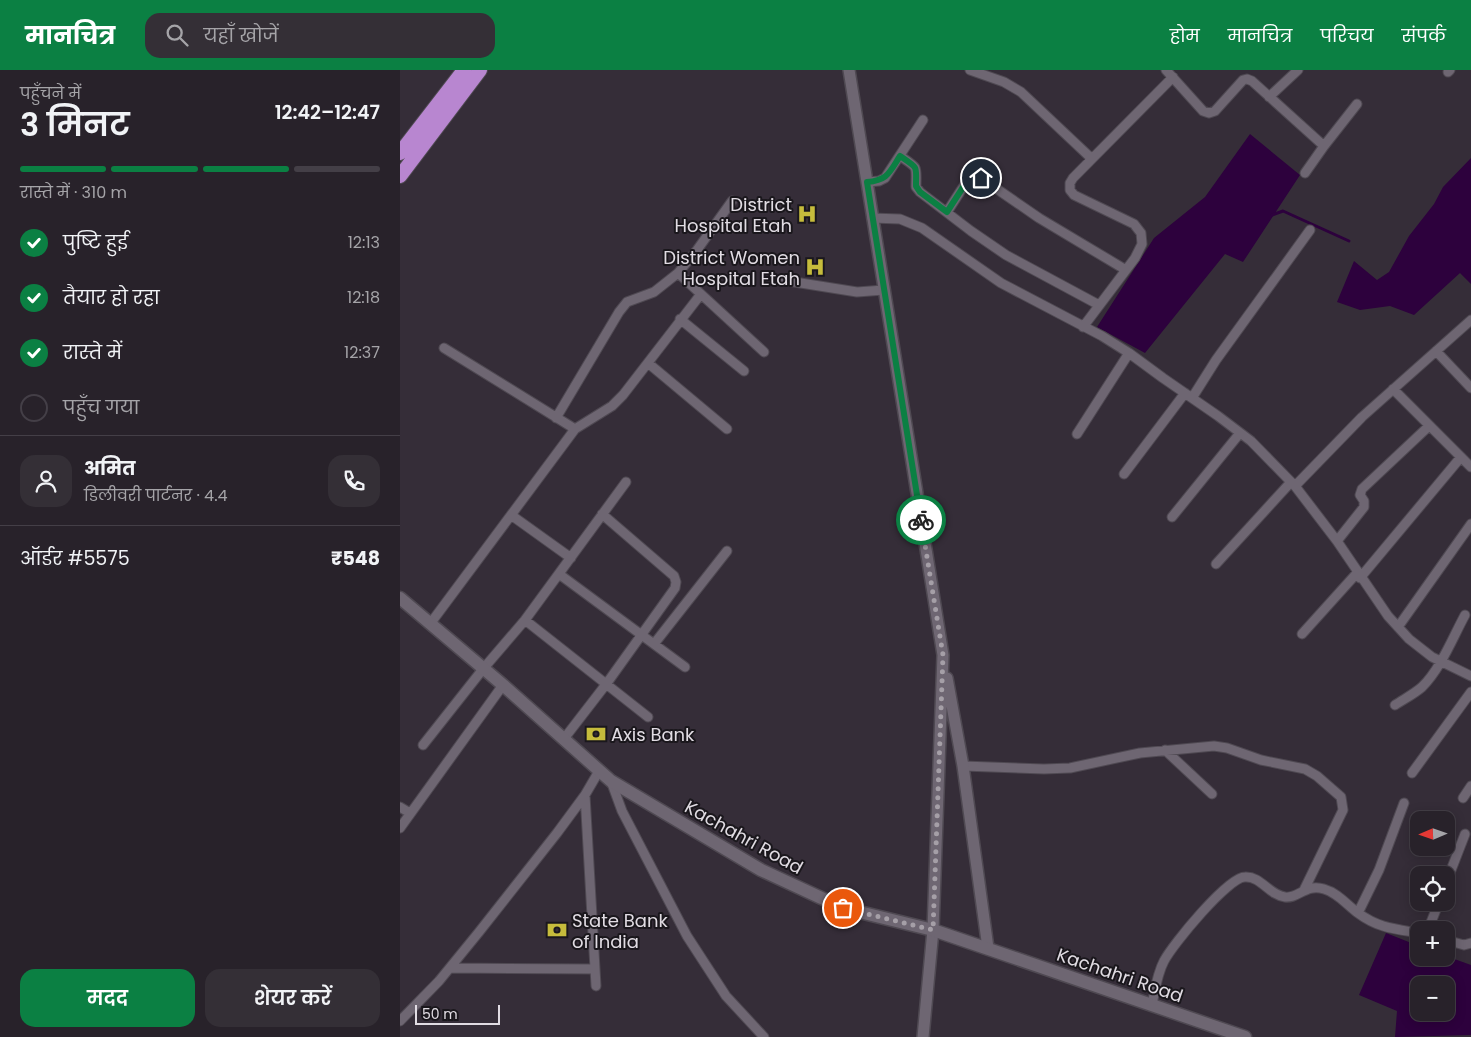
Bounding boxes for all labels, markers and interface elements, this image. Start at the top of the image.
search box [145,13,495,58]
text: मानचित्र [25,19,115,52]
icon: search [163,21,191,49]
text: यहाँ खोजें [203,22,279,49]
text: होम [1170,23,1200,48]
text: मानचित्र [1228,23,1292,48]
text: परिचय [1320,23,1374,48]
text: संपर्क [1402,23,1446,48]
text: पहुँचने में [20,82,81,105]
text: 12:42–12:47 [275,99,380,126]
text: 3 मिनट [20,102,130,147]
pin [960,157,1002,199]
icon: home [967,164,995,192]
text: रास्ते में · 310 m [20,181,127,204]
place label: District Hospital Etah [675,192,792,238]
hospital icon: District Hospital Etah [796,203,818,225]
icon: check [20,229,48,257]
text: पुष्टि हुई [63,229,128,256]
text: 12:13 [348,231,380,254]
place label: District Women Hospital Etah [663,245,800,291]
hospital icon: District Women Hospital Etah [804,256,826,278]
icon: check [20,284,48,312]
text: तैयार हो रहा [63,284,160,311]
text: 12:18 [347,286,380,309]
icon: check [20,339,48,367]
text: रास्ते में [63,339,122,366]
text: 12:37 [344,341,380,364]
text: पहुँच गया [63,394,139,421]
button: person [20,455,72,507]
text: अमित [84,455,135,482]
button: phone [328,455,380,507]
text: डिलीवरी पार्टनर · 4.4 [84,484,228,507]
courier [896,495,946,545]
icon: bike [907,506,935,534]
text: ऑर्डर #5575 [20,545,130,572]
text: ₹548 [331,545,380,572]
place label: Axis Bank [611,722,695,747]
bank icon: Axis Bank [585,723,607,745]
street label: Kachahri Road [680,794,808,880]
north arrow [1410,811,1455,856]
map controls [1410,811,1455,1021]
button: locate [1410,866,1455,911]
pin [822,887,864,929]
icon: bag [829,894,857,922]
place label: State Bank of India [572,908,669,954]
bank icon: State Bank of India [546,919,568,941]
button: + [1410,921,1455,966]
street label: Kachahri Road [1054,942,1186,1008]
button: मदद [20,969,195,1027]
button: शेयर करें [205,969,380,1027]
button: − [1410,976,1455,1021]
scale bar [415,1002,500,1025]
text: 50 m [422,1004,458,1024]

